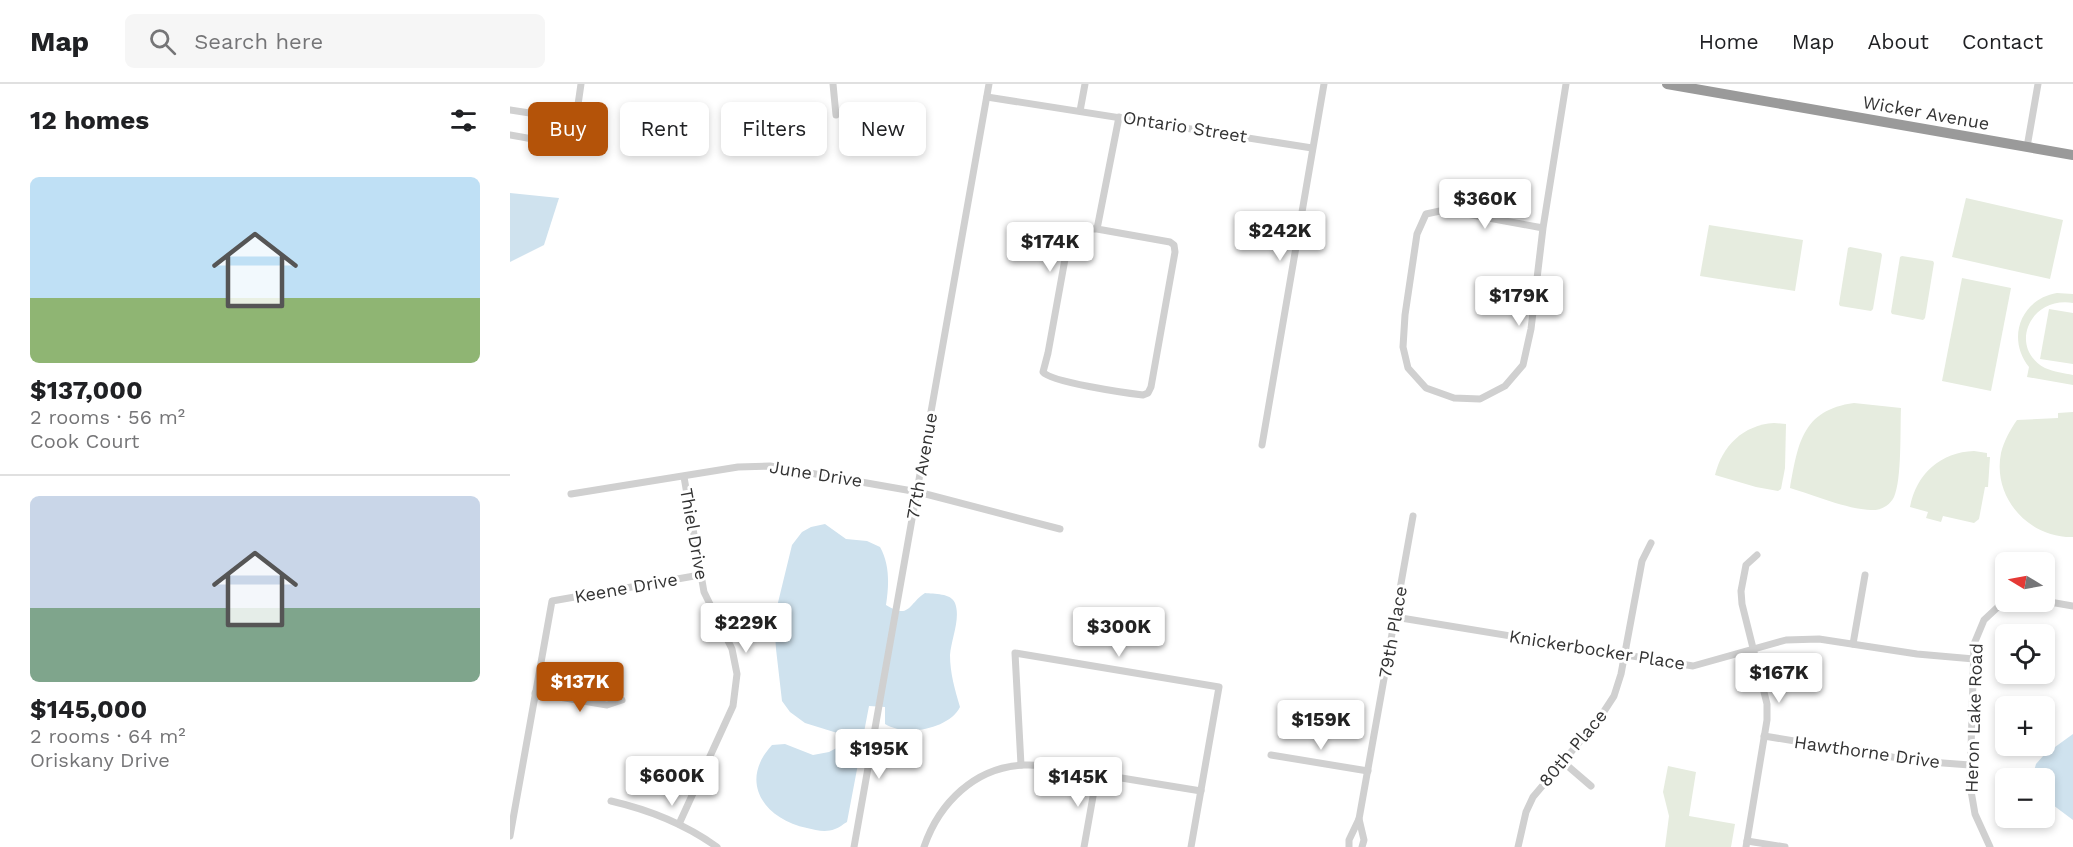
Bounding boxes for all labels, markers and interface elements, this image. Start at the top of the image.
search box [125,14,545,68]
text: Map [30,25,89,58]
icon: search [146,25,179,58]
text: Search here [194,29,323,54]
text: Home [1699,29,1759,54]
text: Map [1792,29,1835,54]
text: About [1868,29,1929,54]
text: Contact [1962,29,2043,54]
street label: Wicker Avenue [1861,91,1991,134]
chip: Buy [528,102,608,156]
chip: Rent [620,102,709,156]
chip: Filters [721,102,827,156]
chip: New [839,102,926,156]
icon: filters [447,104,480,137]
text: 12 homes [30,105,149,135]
street label: Ontario Street [1122,106,1249,147]
pin: $360K [1443,179,1527,230]
text: $360K [1453,186,1517,210]
pin: $242K [1238,211,1322,262]
icon: home [201,216,309,324]
text: $242K [1249,218,1311,242]
pin: $174K [1008,222,1092,273]
text: $174K [1021,229,1079,253]
pin: $179K [1477,276,1561,327]
text: $179K [1489,283,1549,307]
text: $137,000 [30,375,143,405]
text: 2 rooms · 56 m² [30,405,185,429]
street label: 77th Avenue [902,411,941,521]
text: Cook Court [30,429,139,453]
street label: June Drive [768,456,864,491]
street label: Thiel Drive [676,486,713,581]
icon: home [201,535,309,643]
north arrow [1995,552,2055,612]
map controls [1995,552,2055,828]
street label: Keene Drive [573,568,679,607]
street label: 79th Place [1374,584,1411,680]
pin: $229K [704,603,788,654]
pin: $300K [1077,607,1161,658]
text: $229K [715,610,777,634]
text: $300K [1087,614,1151,638]
button: locate [1995,624,2055,684]
street label: Knickerbocker Place [1507,625,1687,674]
street label: Heron Lake Road [1960,643,1987,793]
pin: $167K [1737,653,1821,704]
text: $167K [1749,660,1809,684]
pin: $137K [538,662,622,713]
text: $137K [551,669,609,693]
text: $145,000 [30,694,147,724]
button: + [1995,696,2055,756]
pin: $159K [1279,700,1363,751]
street label: 80th Place [1534,705,1611,791]
text: $159K [1291,707,1351,731]
text: 2 rooms · 64 m² [30,724,186,748]
pin: $195K [837,729,921,780]
street label: Hawthorne Drive [1793,731,1942,772]
text: $195K [849,736,909,760]
text: Oriskany Drive [30,748,170,772]
pin: $600K [630,756,714,807]
pin: $145K [1036,757,1120,808]
text: $600K [640,763,704,787]
text: $145K [1048,764,1108,788]
button: − [1995,768,2055,828]

